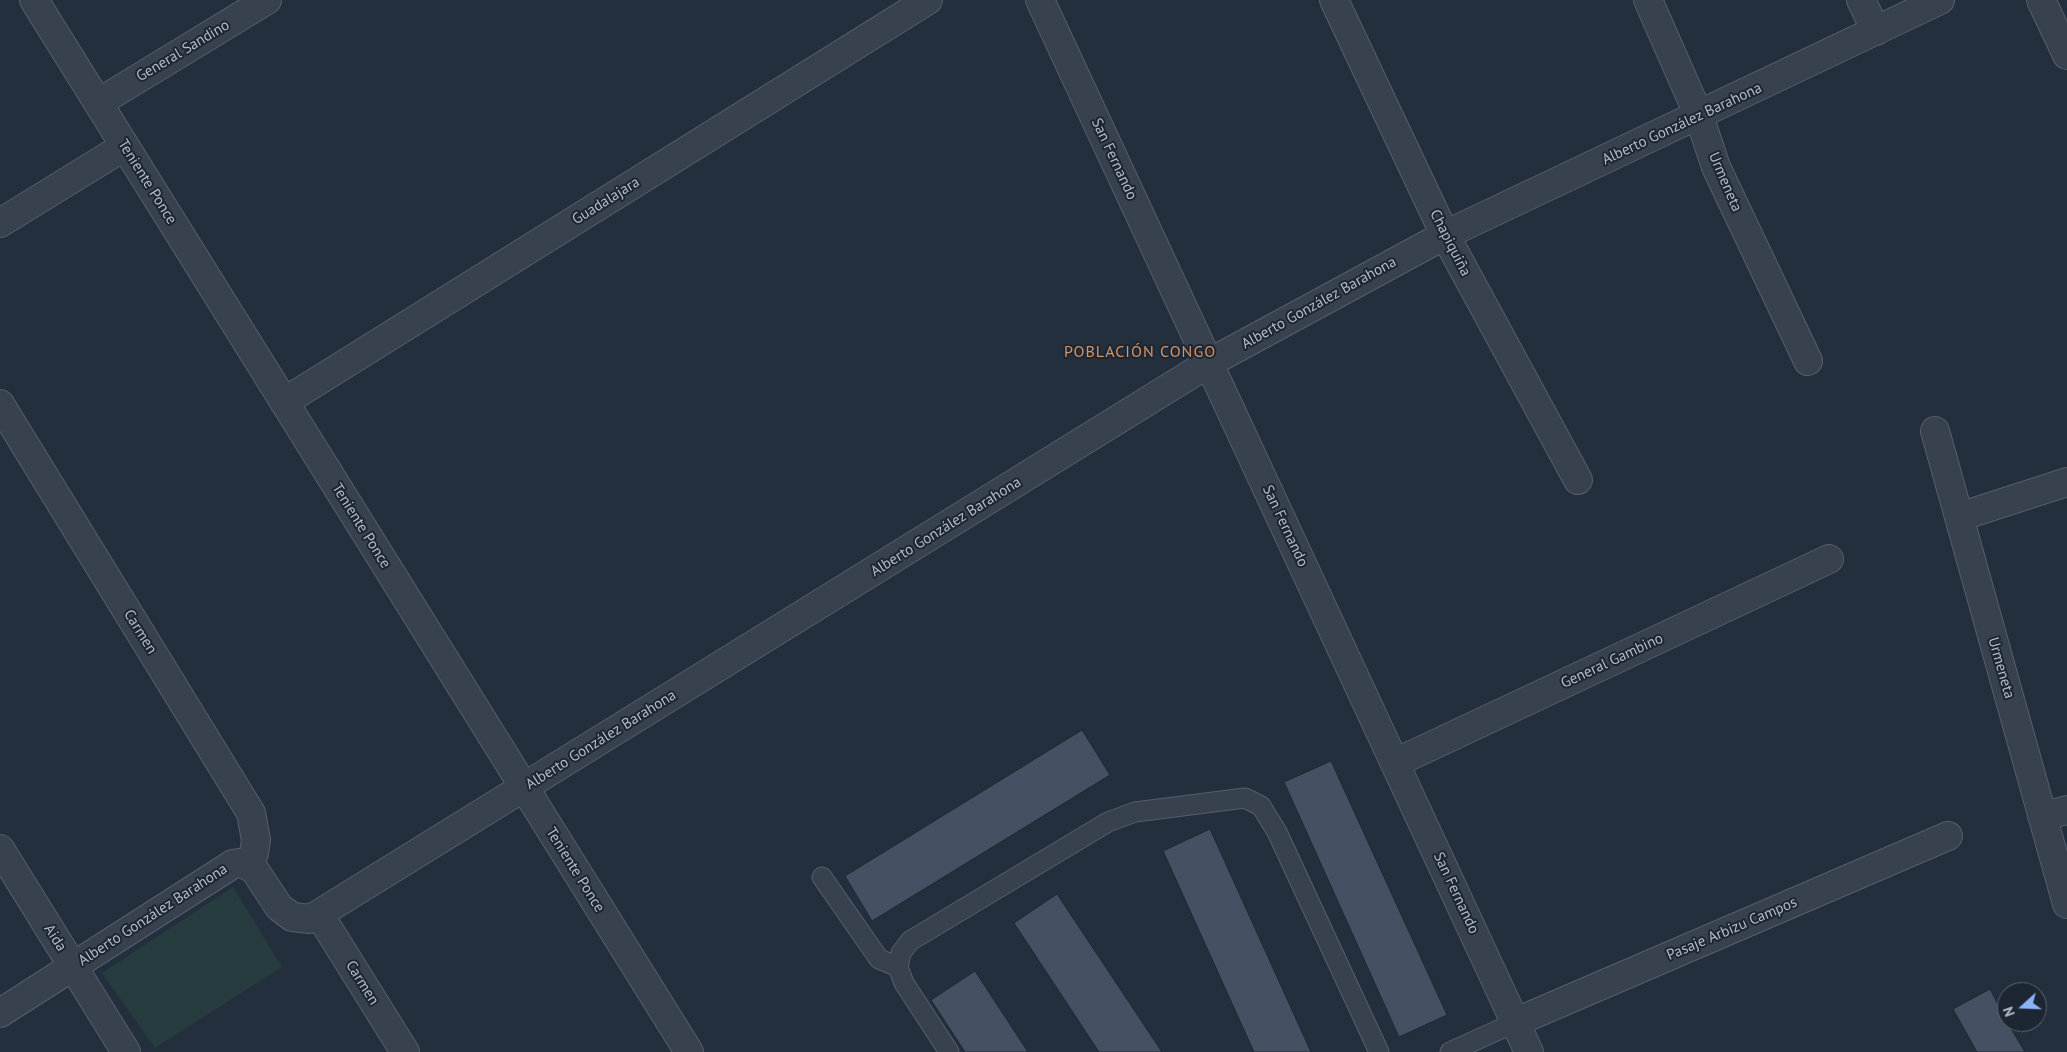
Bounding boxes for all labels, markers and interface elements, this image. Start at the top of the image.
street label: General Sandino [133,16,233,86]
street label: Alberto González Barahona [1599,79,1765,169]
street label: San Fernando [1087,115,1141,203]
street label: Teniente Ponce [114,136,180,228]
street label: Urmeneta [1704,149,1746,215]
street label: Guadalajara [569,173,643,229]
street label: Chapiquiña [1426,207,1474,279]
street label: Alberto González Barahona [1238,253,1400,353]
district label: POBLACIÓN CONGO [1062,342,1218,362]
street label: Alberto González Barahona [867,473,1025,581]
street label: Teniente Ponce [328,480,394,572]
street label: San Fernando [1258,482,1312,570]
street label: Carmen [119,607,161,657]
street label: General Gambino [1558,629,1666,693]
street label: Urmeneta [1984,635,2018,701]
street label: Alberto González Barahona [522,686,680,794]
street label: Teniente Ponce [542,824,608,916]
street label: San Fernando [1429,849,1483,937]
street label: Alberto González Barahona [75,860,231,970]
street label: Pasaje Arbizu Campos [1664,893,1800,965]
street label: Aida [40,921,70,955]
street label: Carmen [341,958,383,1008]
north arrow [1997,982,2047,1032]
text: N [1999,1004,2019,1019]

